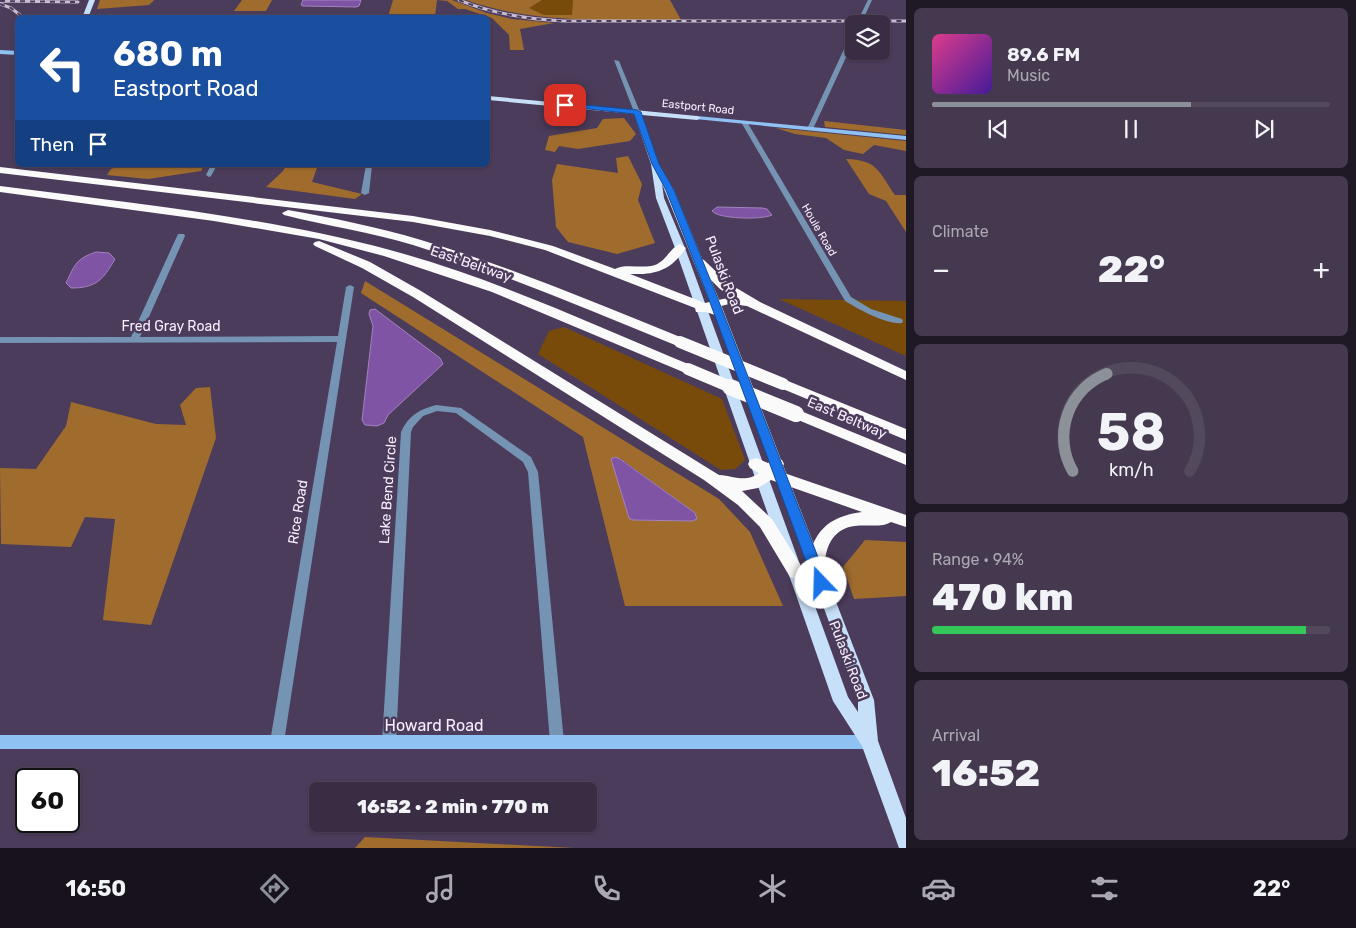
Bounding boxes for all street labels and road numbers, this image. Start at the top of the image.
street label: Eastport Road [661,97,735,117]
street label: Houle Road [799,201,839,259]
street label: Pulaski Road [701,233,747,317]
street label: East Beltway [428,242,514,286]
street label: Fred Gray Road [121,318,221,335]
street label: East Beltway [805,394,890,442]
street label: Lake Bend Circle [376,435,400,545]
street label: Rice Road [285,479,311,545]
street label: Pulaski Road [825,618,871,702]
street label: Howard Road [384,716,484,735]

